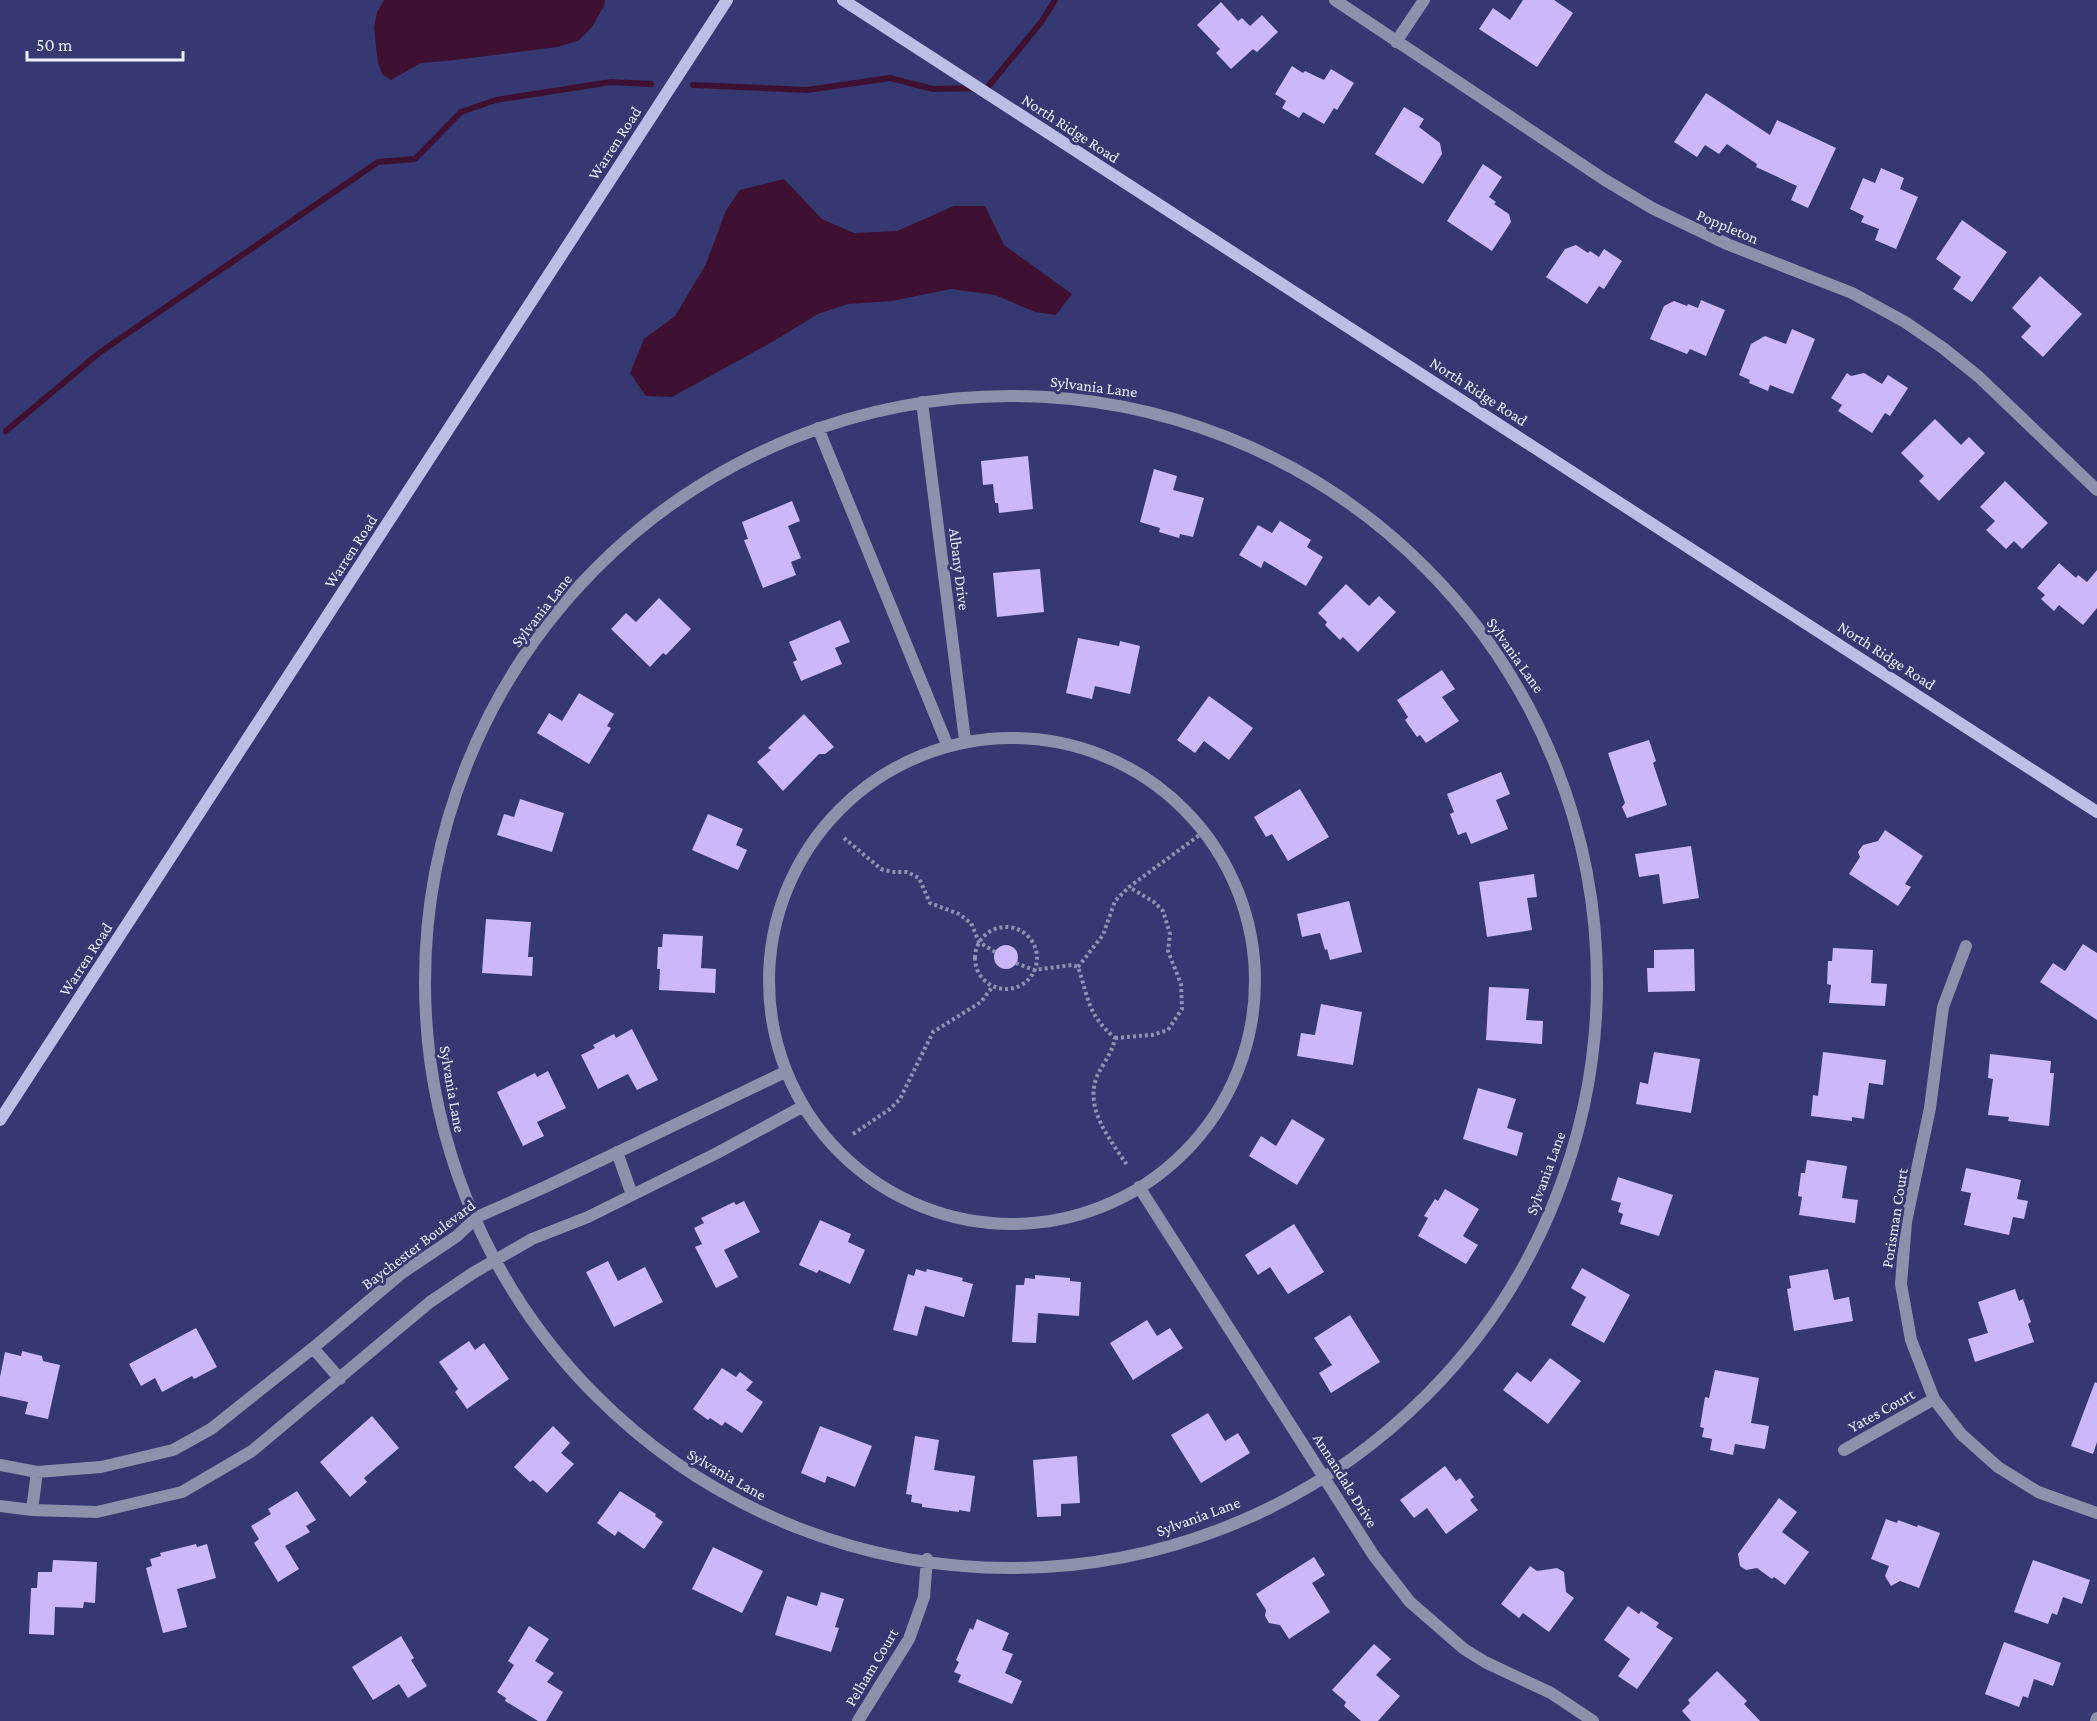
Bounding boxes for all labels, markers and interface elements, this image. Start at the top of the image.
scale bar [27,24,183,62]
text: 50 m [36,35,73,55]
street label: North Ridge Road [1018,91,1123,167]
street label: Warren Road [585,103,645,183]
street label: Poppleton [1694,206,1762,248]
street label: North Ridge Road [1426,354,1531,430]
street label: Sylvania Lane [1049,373,1139,401]
street label: Warren Road [321,511,381,591]
street label: Albany Drive [945,527,973,611]
street label: Sylvania Lane [508,571,576,651]
street label: Sylvania Lane [1483,614,1548,697]
street label: North Ridge Road [1834,618,1939,694]
street label: Warren Road [56,919,116,999]
street label: Sylvania Lane [436,1044,468,1134]
street label: Sylvania Lane [1522,1129,1569,1218]
street label: Porisman Court [1878,1166,1911,1269]
street label: Baychester Boulevard [358,1196,479,1293]
street label: Yates Court [1845,1385,1918,1436]
street label: Annandale Drive [1310,1430,1381,1530]
street label: Sylvania Lane [684,1445,769,1505]
street label: Sylvania Lane [1154,1493,1243,1540]
street label: Pelham Court [842,1625,902,1709]

